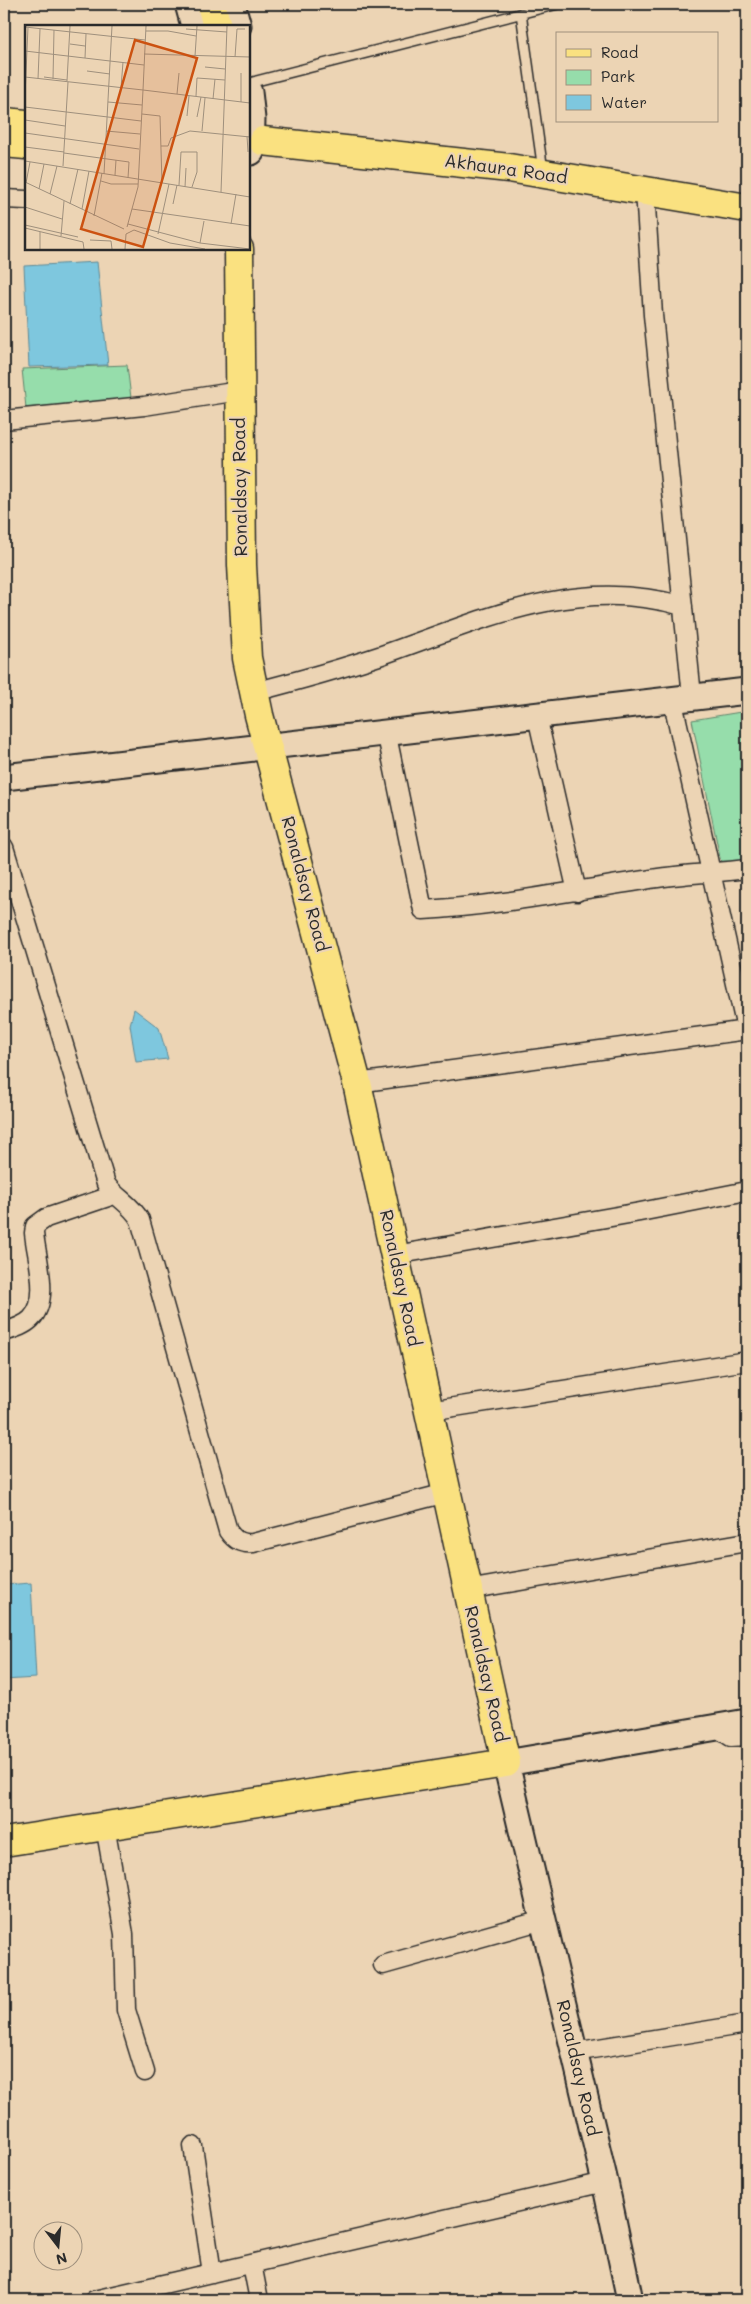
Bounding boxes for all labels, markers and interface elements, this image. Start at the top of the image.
inset map [25,25,250,250]
legend [556,32,718,122]
text: Road [601,42,638,62]
text: Park [601,66,635,86]
text: Water [601,92,647,112]
street label: Akhaura Road [443,147,569,189]
street label: Ronaldsay Road [226,417,252,557]
street label: Ronaldsay Road [276,813,336,954]
street label: Ronaldsay Road [375,1207,427,1348]
street label: Ronaldsay Road [460,1603,514,1744]
street label: Ronaldsay Road [552,1997,606,2138]
north arrow [32,2222,82,2272]
text: N [54,2248,69,2270]

